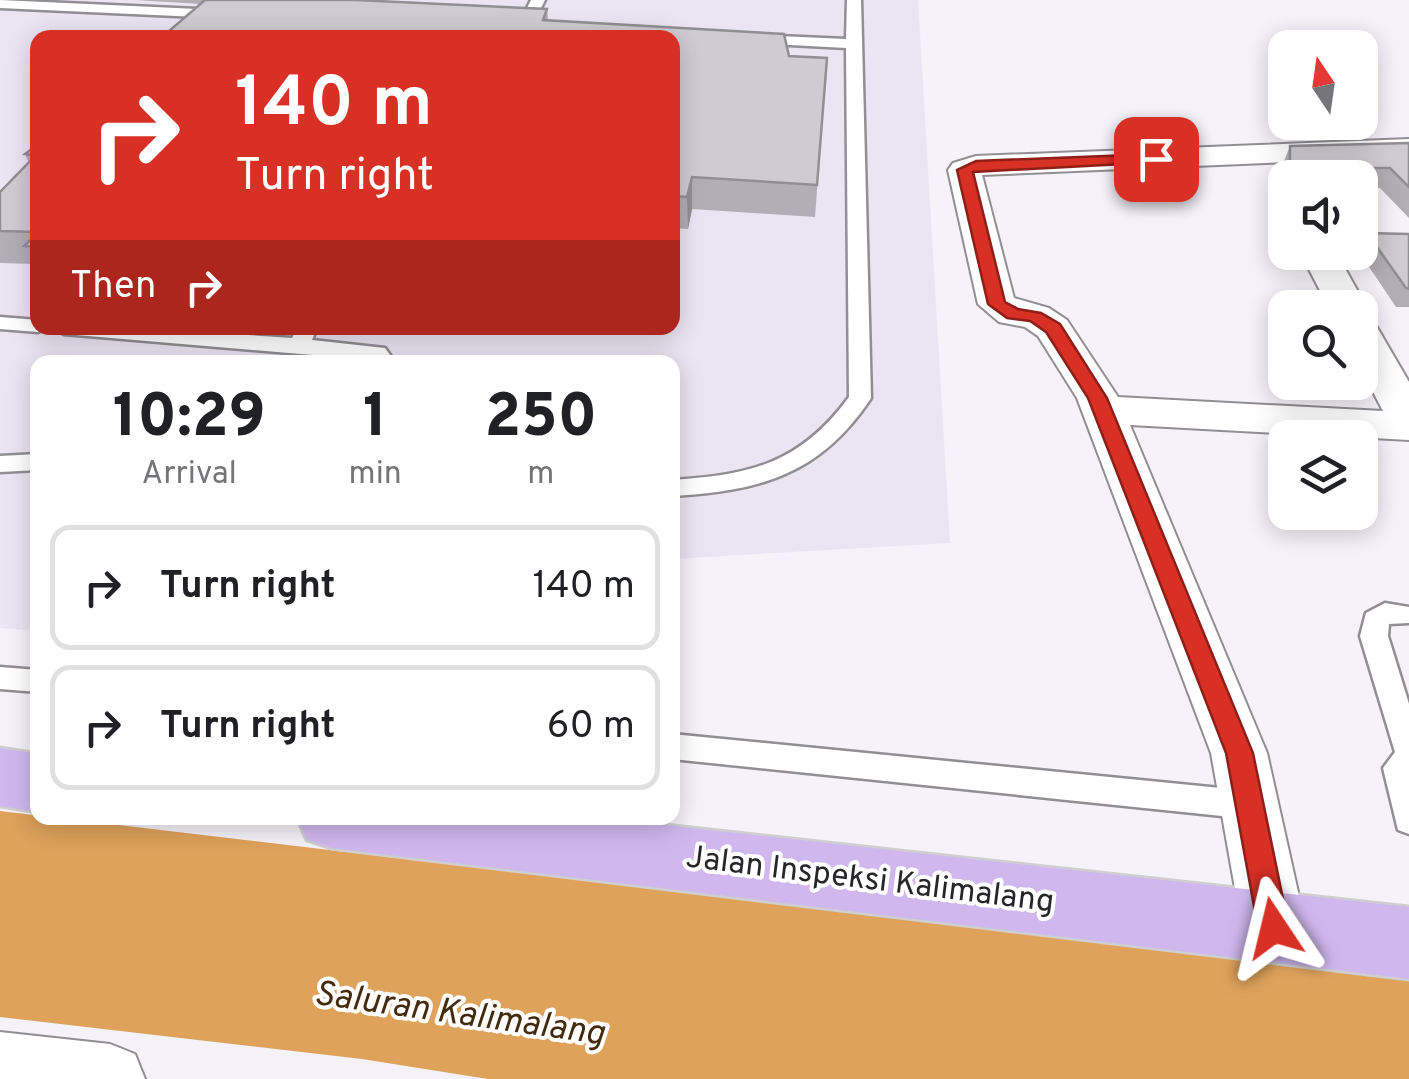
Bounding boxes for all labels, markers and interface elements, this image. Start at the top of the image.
north arrow [1268,30,1378,140]
map controls [1268,30,1378,530]
text: 140 m [235,62,433,151]
icon: right [70,70,200,200]
pin [1114,117,1199,202]
icon: arrive [1129,132,1184,187]
text: Turn right [235,149,434,206]
button: sound [1268,160,1378,270]
icon: right [176,260,231,315]
text: Then [70,263,156,312]
button: search [1268,290,1378,400]
text: 10:29 [113,382,266,458]
text: 1 [363,382,387,458]
text: 250 [484,382,597,458]
button: layers [1268,420,1378,530]
text: Arrival [142,455,237,495]
text: min [349,455,402,495]
text: m [527,455,554,495]
icon: right [75,560,130,615]
text: Turn right [160,563,335,612]
text: 140 m [532,563,635,612]
icon: right [75,700,130,755]
text: Turn right [160,703,335,752]
text: 60 m [547,703,635,752]
street label: Jalan Inspeksi Kalimalang [684,839,1056,923]
position arrow [1222,876,1326,980]
water label: Saluran Kalimalang [311,973,608,1057]

